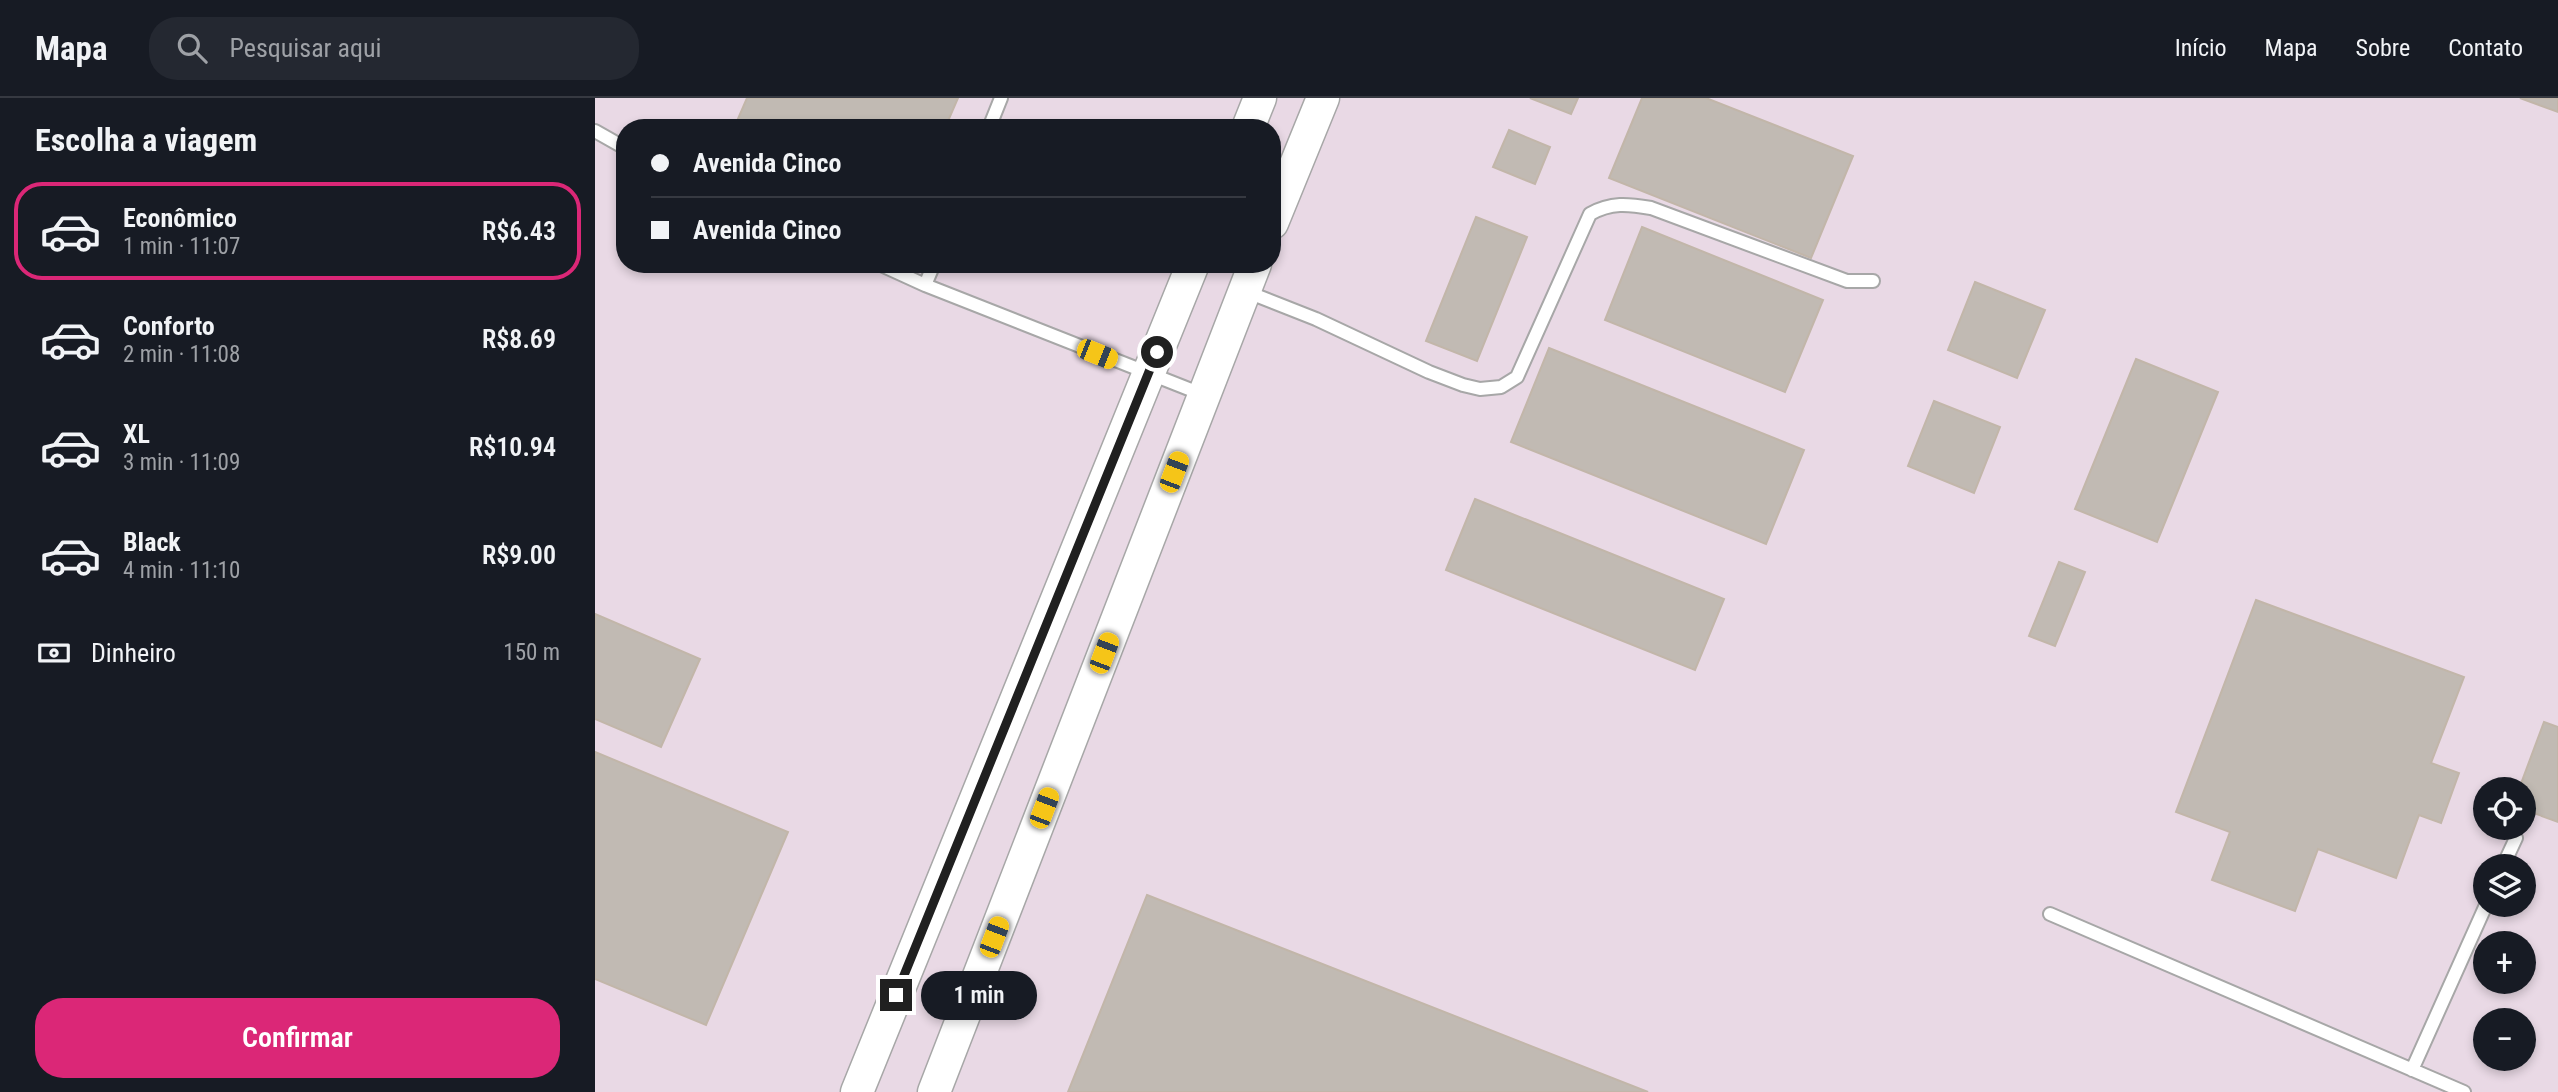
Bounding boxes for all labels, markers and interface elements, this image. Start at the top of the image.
search box [149,17,639,80]
text: Mapa [35,29,107,68]
icon: search [173,29,211,67]
text: Pesquisar aqui [229,33,382,63]
text: Início [2175,34,2227,62]
text: Mapa [2265,34,2318,62]
text: Sobre [2356,34,2410,62]
text: Contato [2448,34,2523,62]
text: Escolha a viagem [35,121,257,159]
text: Avenida Cinco [693,148,841,178]
icon: car [39,200,102,263]
text: Econômico [123,203,237,233]
text: Avenida Cinco [693,215,841,245]
text: R$6.43 [482,216,556,246]
text: 1 min · 11:07 [123,233,240,260]
icon: car [39,308,102,371]
text: Conforto [123,311,215,341]
text: R$8.69 [482,324,556,354]
car [1074,336,1121,372]
route start [1141,336,1173,368]
text: 2 min · 11:08 [123,341,240,368]
icon: car [39,416,102,479]
text: XL [123,419,150,449]
text: R$10.94 [469,432,556,462]
text: 3 min · 11:09 [123,449,240,476]
car [1157,449,1192,495]
icon: car [39,524,102,587]
text: Black [123,527,181,557]
text: R$9.00 [482,540,556,570]
text: 4 min · 11:10 [123,557,240,584]
car [1087,630,1122,676]
icon: cash [35,634,73,672]
text: Dinheiro [91,638,176,668]
text: 150 m [503,639,560,666]
map controls [2473,777,2536,1071]
button: locate [2473,777,2536,840]
car [1027,785,1062,831]
button: layers [2473,854,2536,917]
car [977,914,1012,960]
button: + [2473,931,2536,994]
callout: 1 min [921,970,1036,1020]
route end [880,979,912,1011]
text: 1 min [954,982,1004,1009]
button: Confirmar [35,998,560,1078]
button: − [2473,1008,2536,1071]

